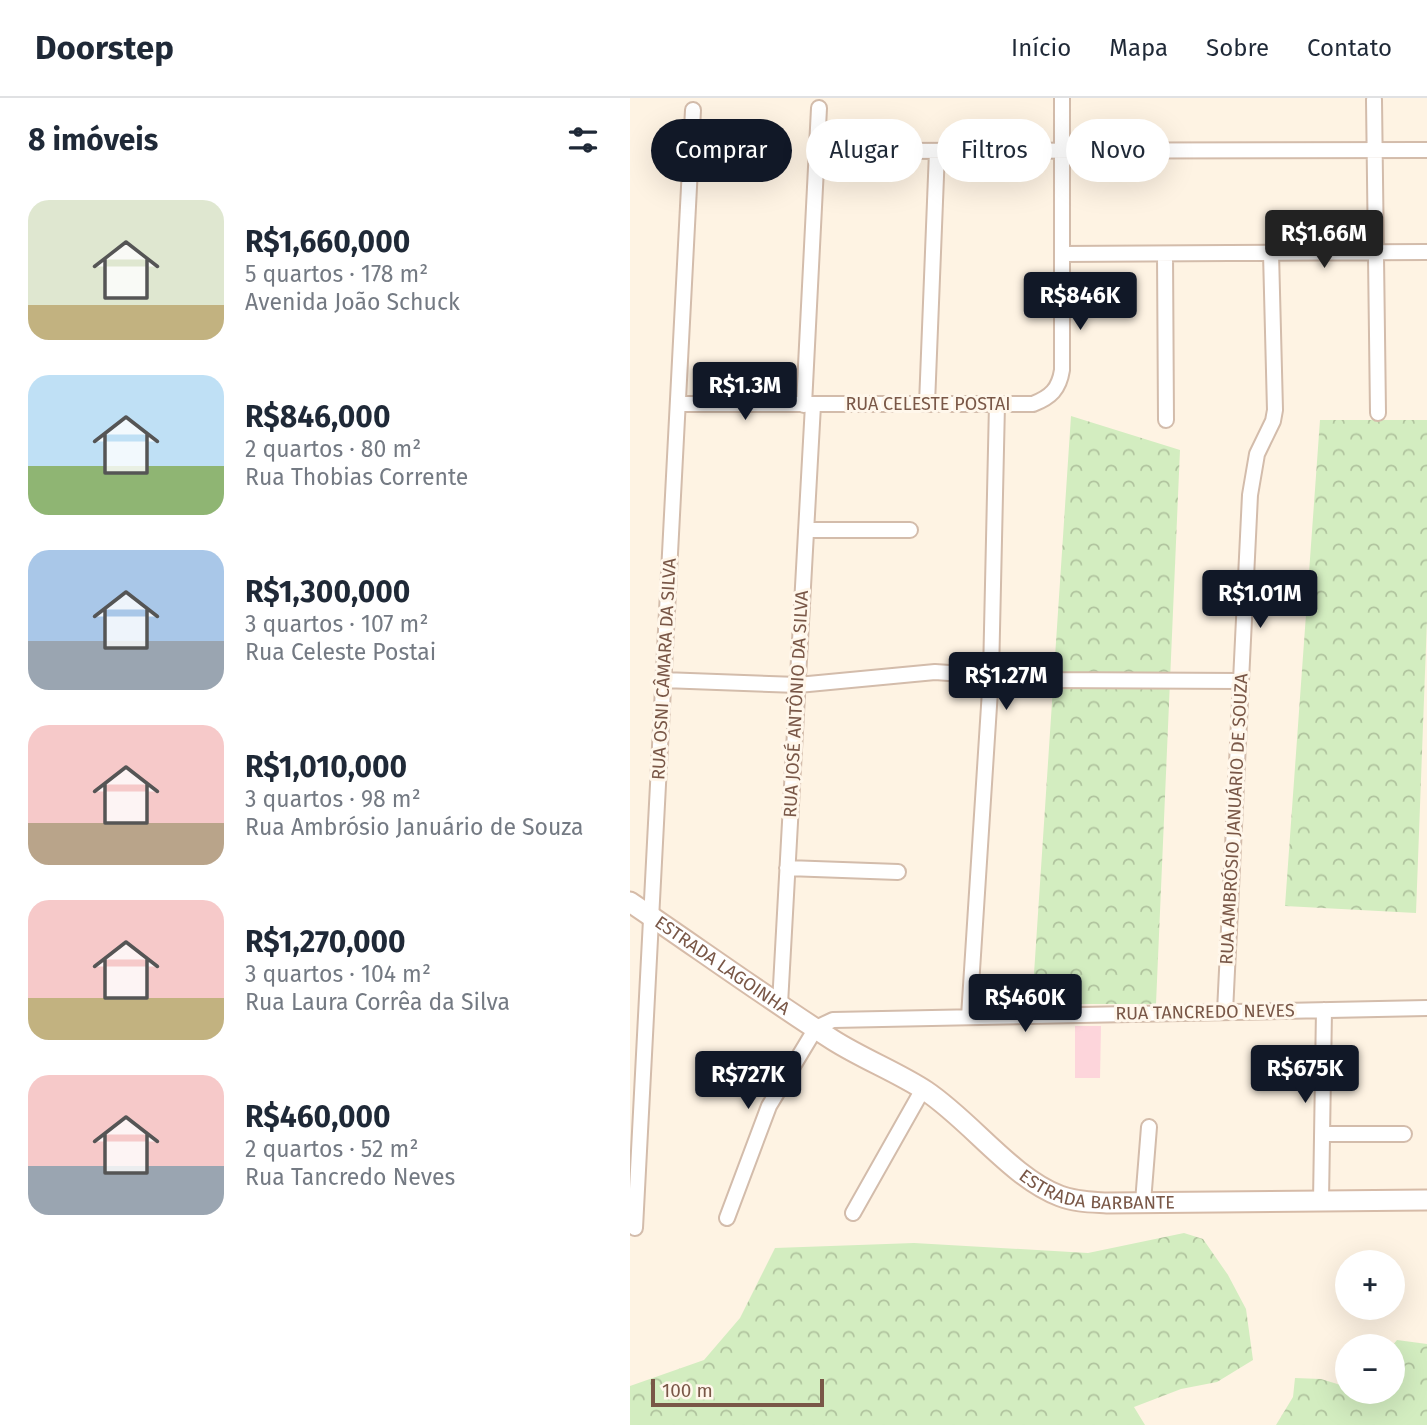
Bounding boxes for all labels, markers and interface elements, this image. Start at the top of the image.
text: Doorstep [35,28,174,68]
text: Início [1011,34,1071,62]
text: Mapa [1109,34,1168,62]
text: Sobre [1206,34,1269,62]
text: Contato [1307,34,1392,62]
chip: Comprar [651,119,792,182]
chip: Alugar [806,119,923,182]
chip: Filtros [937,119,1052,182]
chip: Novo [1066,119,1170,182]
icon: filters [564,121,602,159]
text: 8 imóveis [28,122,158,158]
pin: R$1.66M [1259,211,1389,270]
text: R$1.66M [1281,219,1367,247]
text: R$1,660,000 [245,224,410,260]
icon: home [84,228,168,312]
text: 5 quartos · 178 m² [245,260,428,288]
pin: R$846K [1023,272,1137,332]
text: R$846K [1040,281,1120,309]
text: Avenida João Schuck [245,288,460,316]
pin: R$1.3M [688,362,802,422]
text: R$1.3M [709,371,781,399]
street label: RUA CELESTE POSTAI [845,393,1011,415]
text: R$846,000 [245,399,390,435]
icon: home [84,403,168,487]
text: 2 quartos · 80 m² [245,435,421,463]
text: Rua Thobias Corrente [245,463,468,491]
street label: RUA OSNI CÂMARA DA SILVA [647,557,681,781]
pin: R$1.01M [1195,570,1325,630]
text: R$1,300,000 [245,574,410,610]
icon: home [84,578,168,662]
text: R$1.01M [1218,579,1302,607]
street label: RUA JOSÉ ANTÔNIO DA SILVA [778,589,813,818]
text: 3 quartos · 107 m² [245,610,428,638]
text: Rua Celeste Postai [245,638,436,666]
pin: R$1.27M [941,652,1071,712]
text: R$1.27M [965,661,1047,689]
street label: RUA AMBRÓSIO JANUÁRIO DE SOUZA [1214,672,1253,965]
text: R$1,010,000 [245,749,407,785]
icon: home [84,753,168,837]
text: 3 quartos · 98 m² [245,785,421,813]
text: Rua Ambrósio Januário de Souza [245,813,584,841]
street label: ESTRADA LAGOINHA [651,911,795,1020]
text: R$1,270,000 [245,924,406,960]
icon: home [84,928,168,1012]
text: 3 quartos · 104 m² [245,960,431,988]
pin: R$460K [968,974,1082,1034]
text: R$460K [985,983,1065,1011]
text: Rua Laura Corrêa da Silva [245,988,510,1016]
street label: RUA TANCREDO NEVES [1115,999,1295,1025]
pin: R$675K [1248,1046,1362,1105]
pin: R$727K [691,1052,805,1111]
text: R$675K [1267,1054,1343,1082]
text: R$727K [711,1060,785,1088]
text: R$460,000 [245,1099,391,1135]
icon: home [84,1103,168,1187]
text: 2 quartos · 52 m² [245,1135,418,1163]
text: Rua Tancredo Neves [245,1163,455,1191]
street label: ESTRADA BARBANTE [1015,1165,1175,1214]
map controls [1335,1250,1405,1404]
button: + [1335,1250,1405,1320]
button: − [1335,1334,1405,1404]
scale bar [651,1376,824,1408]
text: 100 m [662,1379,713,1402]

